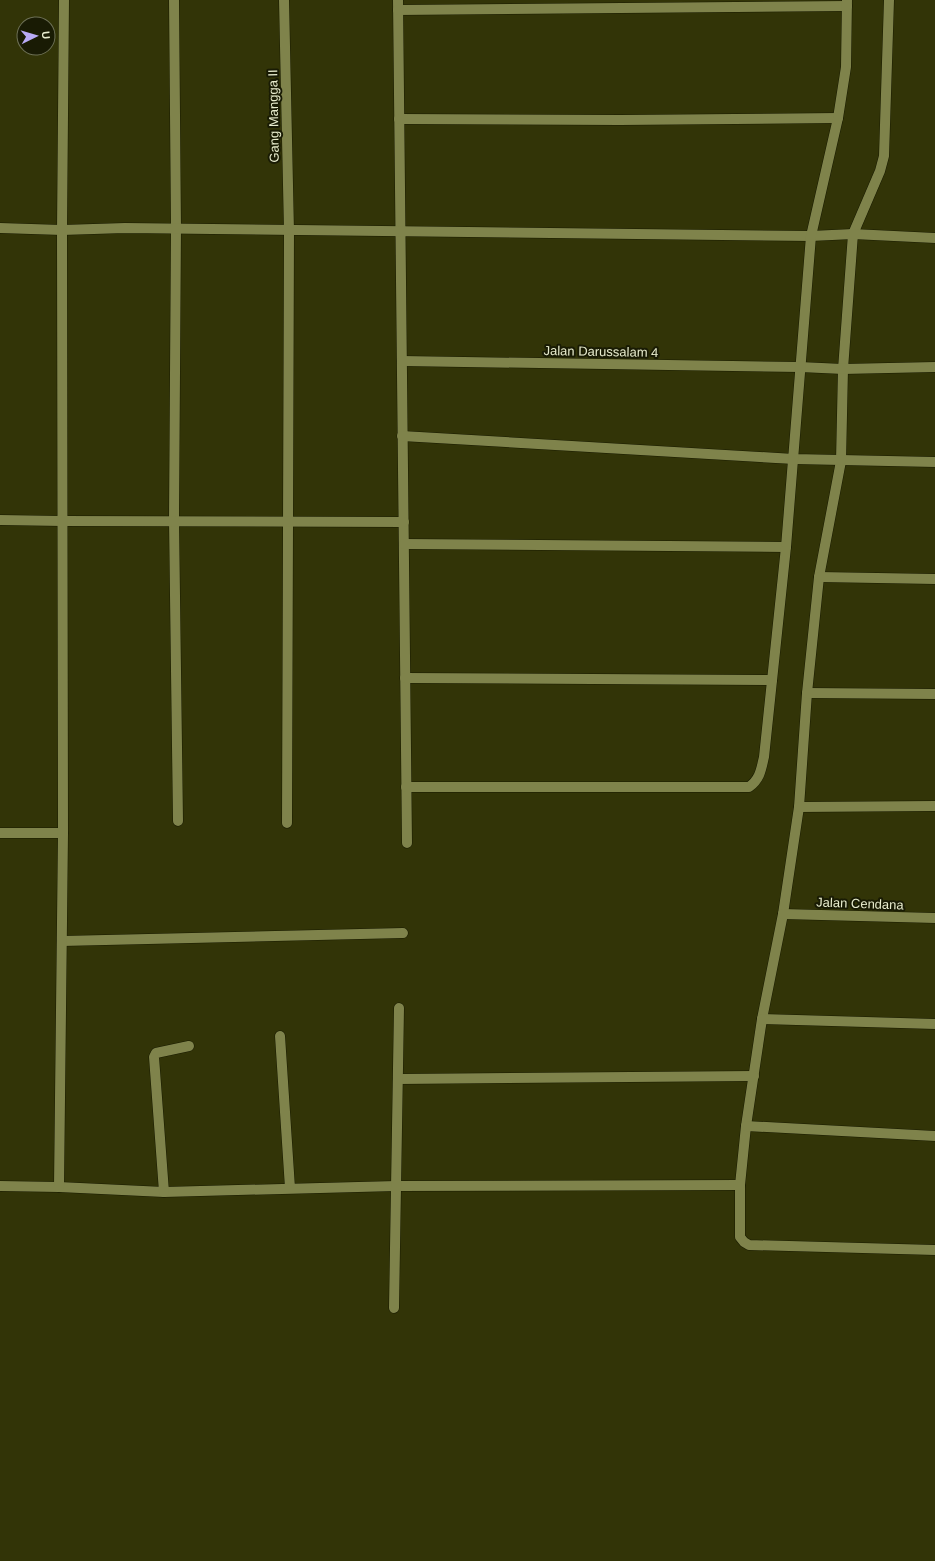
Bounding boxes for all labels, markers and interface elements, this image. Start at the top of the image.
north arrow [16,16,56,56]
text: U [40,31,52,40]
street label: Gang Mangga II [265,69,282,163]
street label: Jalan Darussalam 4 [543,343,659,360]
street label: Jalan Cendana [816,894,905,913]

